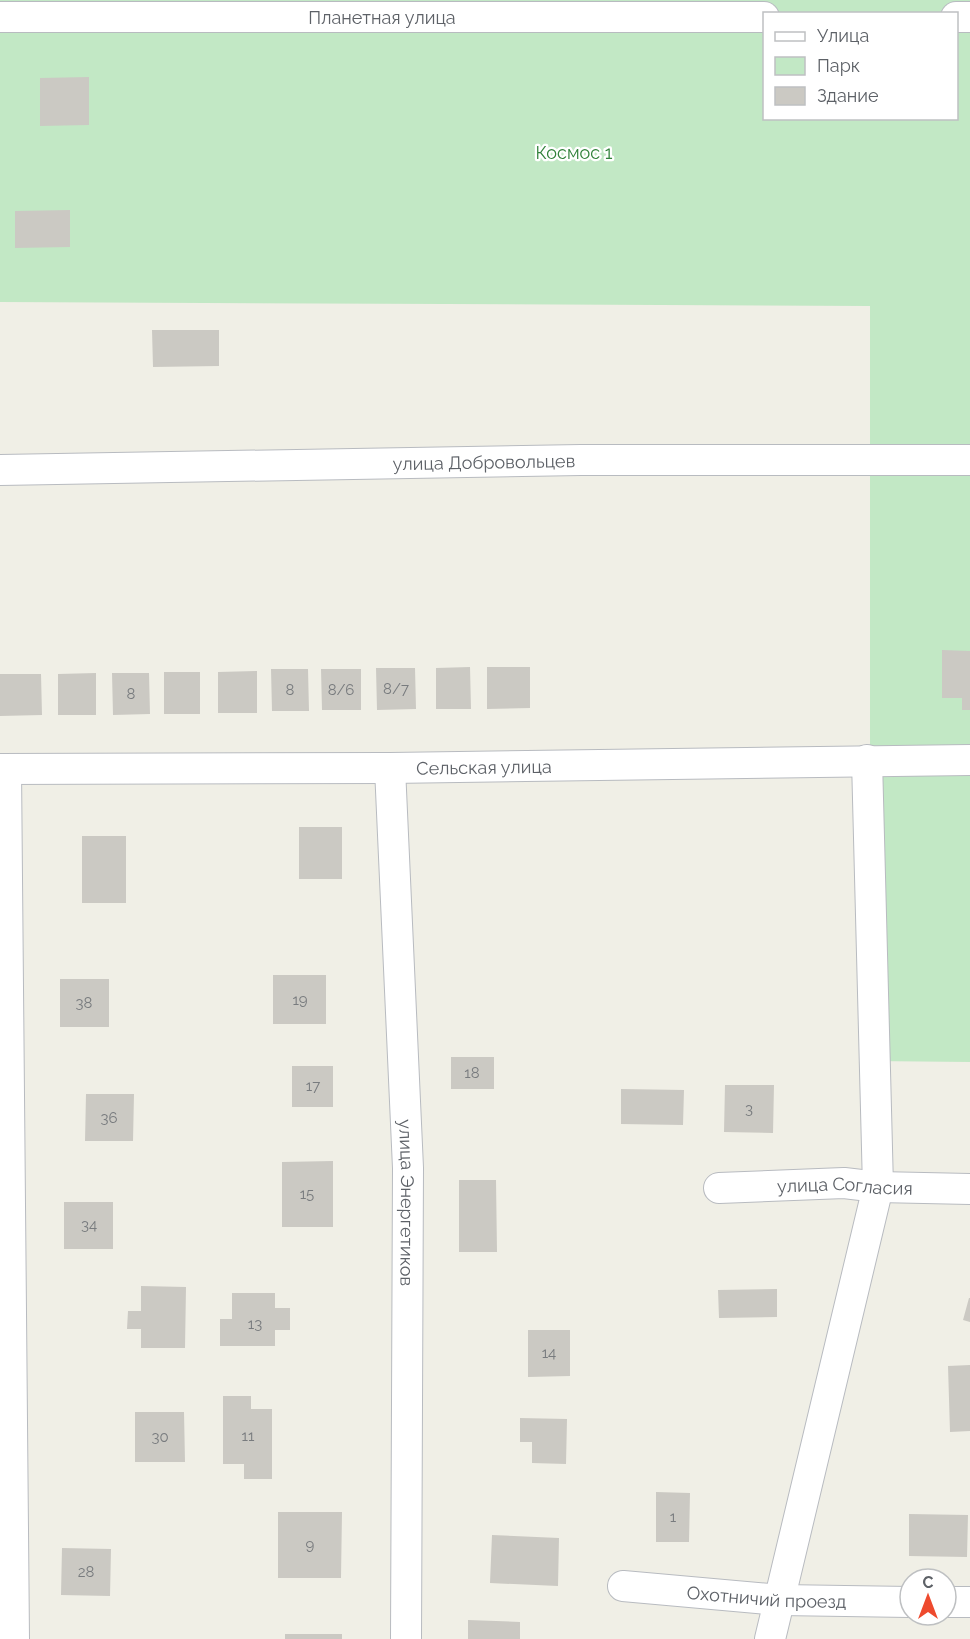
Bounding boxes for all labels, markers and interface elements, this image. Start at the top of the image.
street label: Планетная улица [308,7,456,28]
legend [763,12,958,120]
text: Улица [817,25,869,46]
text: Парк [817,55,860,76]
text: Здание [817,85,879,106]
park label: Космос 1 [536,142,613,163]
street label: улица Добровольцев [392,450,575,474]
house number: 8/7 [383,680,409,698]
house number: 8 [286,681,295,699]
house number: 8/6 [328,681,354,699]
house number: 8 [127,685,136,703]
street label: Сельская улица [416,755,552,778]
house number: 19 [292,991,308,1009]
house number: 38 [76,994,93,1012]
house number: 18 [464,1064,480,1082]
house number: 17 [306,1077,320,1095]
house number: 3 [745,1100,753,1118]
house number: 36 [100,1109,118,1127]
street label: улица Энергетиков [395,1119,419,1286]
street label: улица Согласия [777,1172,913,1198]
house number: 15 [300,1185,314,1203]
house number: 34 [81,1216,97,1234]
house number: 13 [248,1315,262,1333]
house number: 14 [542,1344,556,1362]
house number: 11 [242,1427,255,1445]
house number: 30 [151,1428,169,1446]
house number: 1 [670,1508,677,1526]
house number: 9 [306,1536,315,1554]
house number: 28 [78,1563,94,1581]
north arrow [898,1567,958,1627]
text: С [923,1573,934,1592]
street label: Охотничий проезд [686,1581,846,1612]

